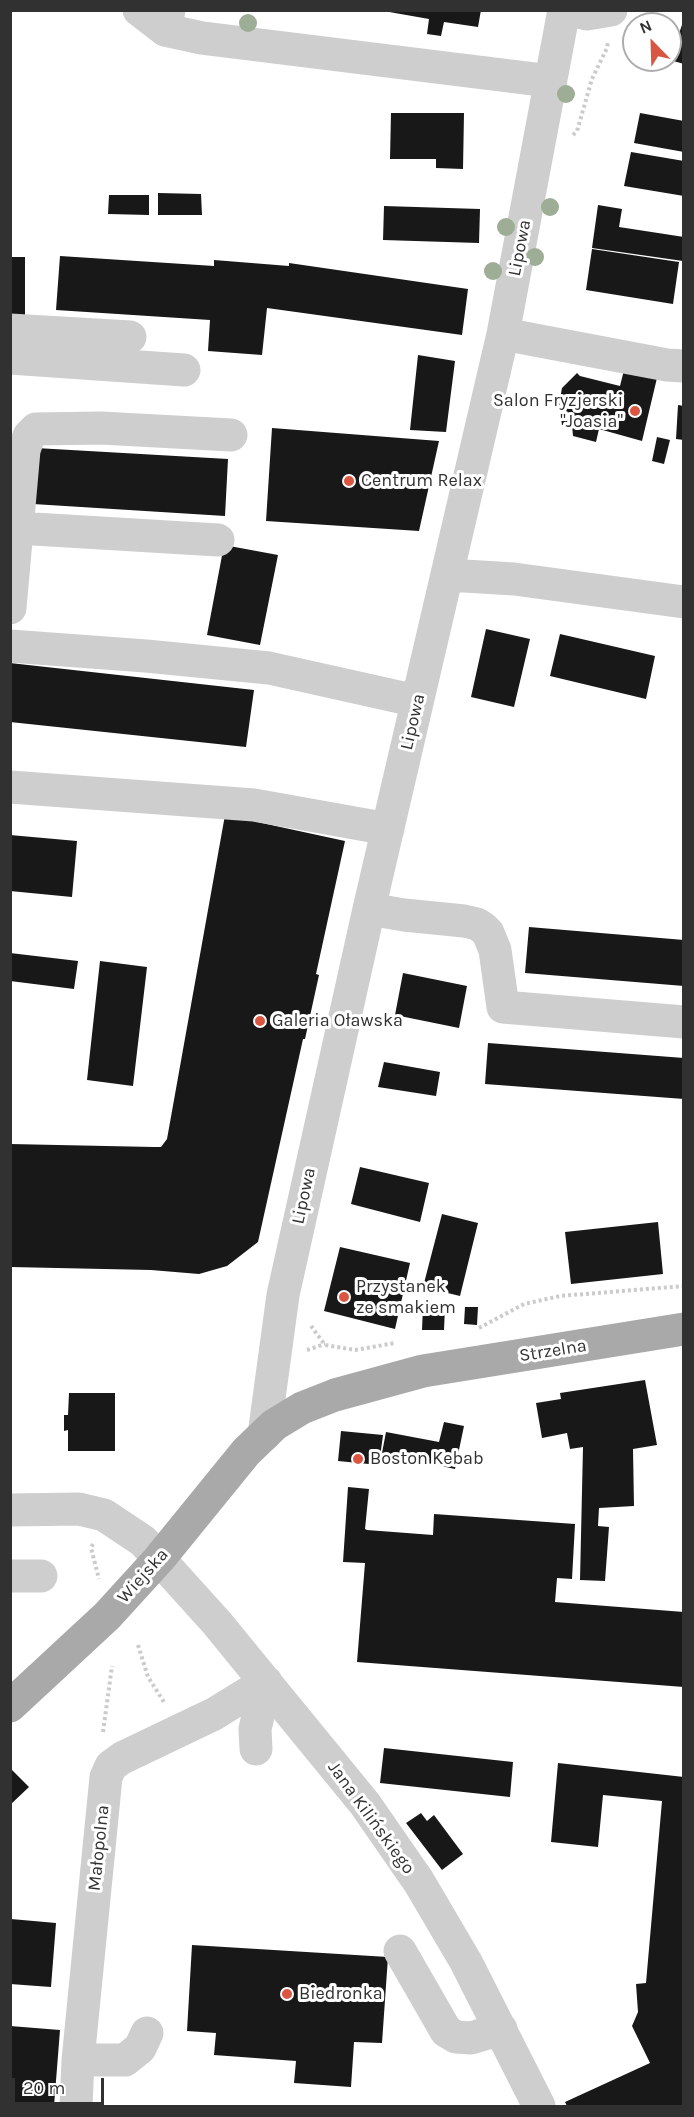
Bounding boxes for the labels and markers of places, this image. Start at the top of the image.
place label: Salon Fryzjerski "Joasia" [493,390,623,432]
marker: Salon Fryzjerski "Joasia" [628,404,642,418]
place label: Centrum Relax [361,470,482,492]
marker: Centrum Relax [342,474,356,488]
place label: Galeria Oławska [272,1010,403,1032]
marker: Galeria Oławska [253,1014,267,1028]
place label: Przystanek ze smakiem [356,1276,456,1318]
marker: Przystanek ze smakiem [337,1290,351,1304]
place label: Boston Kebab [370,1448,484,1470]
marker: Boston Kebab [351,1452,365,1466]
place label: Biedronka [299,1983,383,2005]
marker: Biedronka [280,1987,294,2001]

